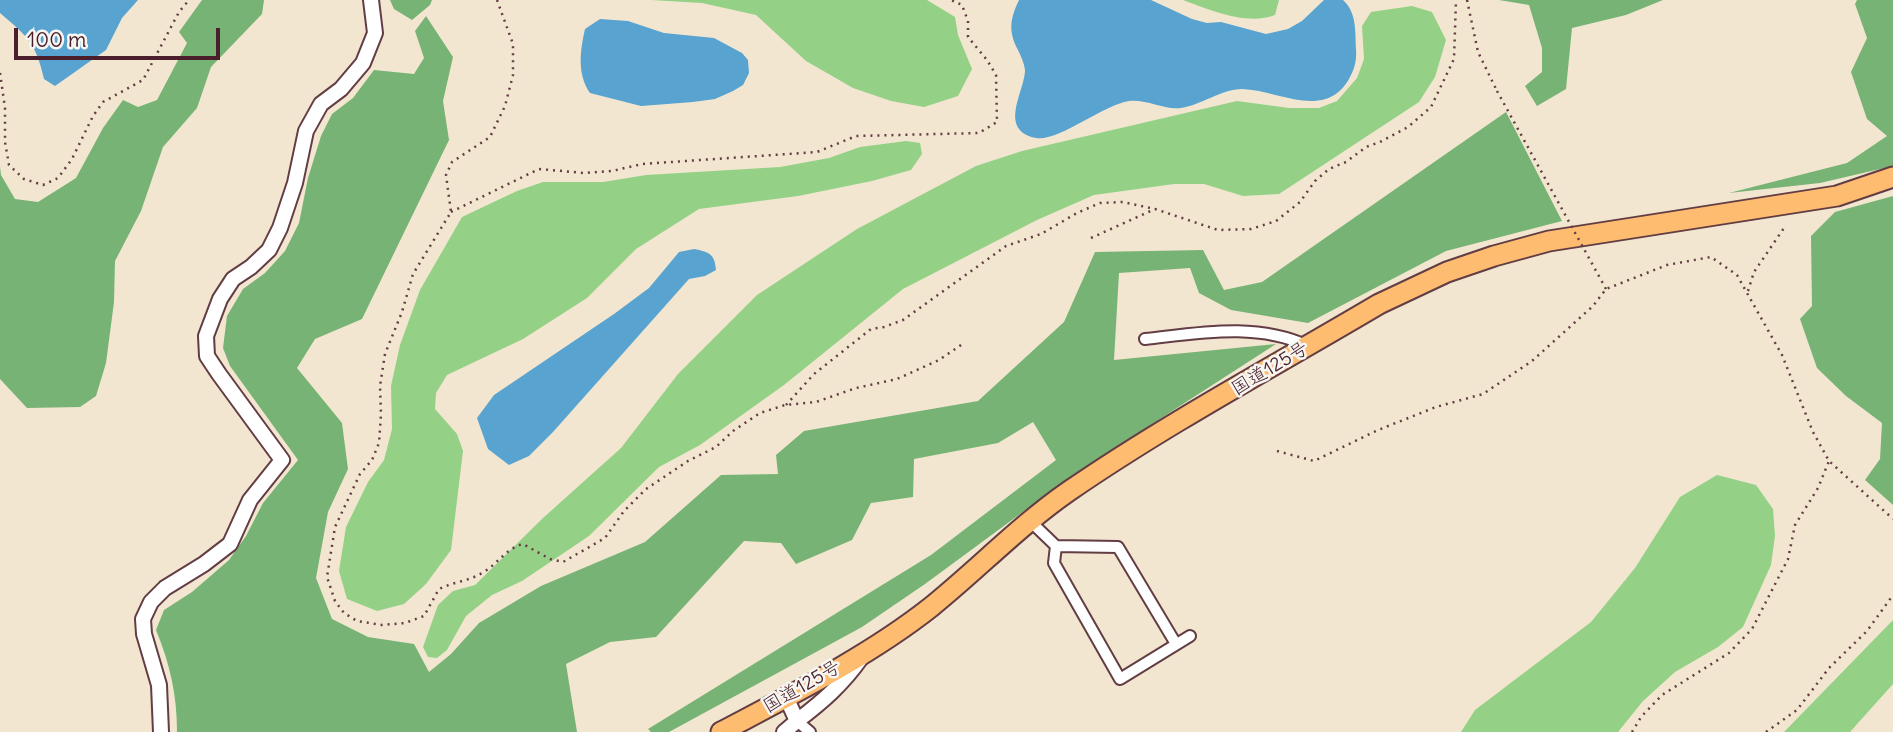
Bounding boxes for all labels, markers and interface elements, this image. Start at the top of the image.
scale bar [18,14,224,58]
text: 100 m [27,26,86,53]
street label: 国道125号 [1227,337,1313,401]
street label: 国道125号 [759,656,845,718]

